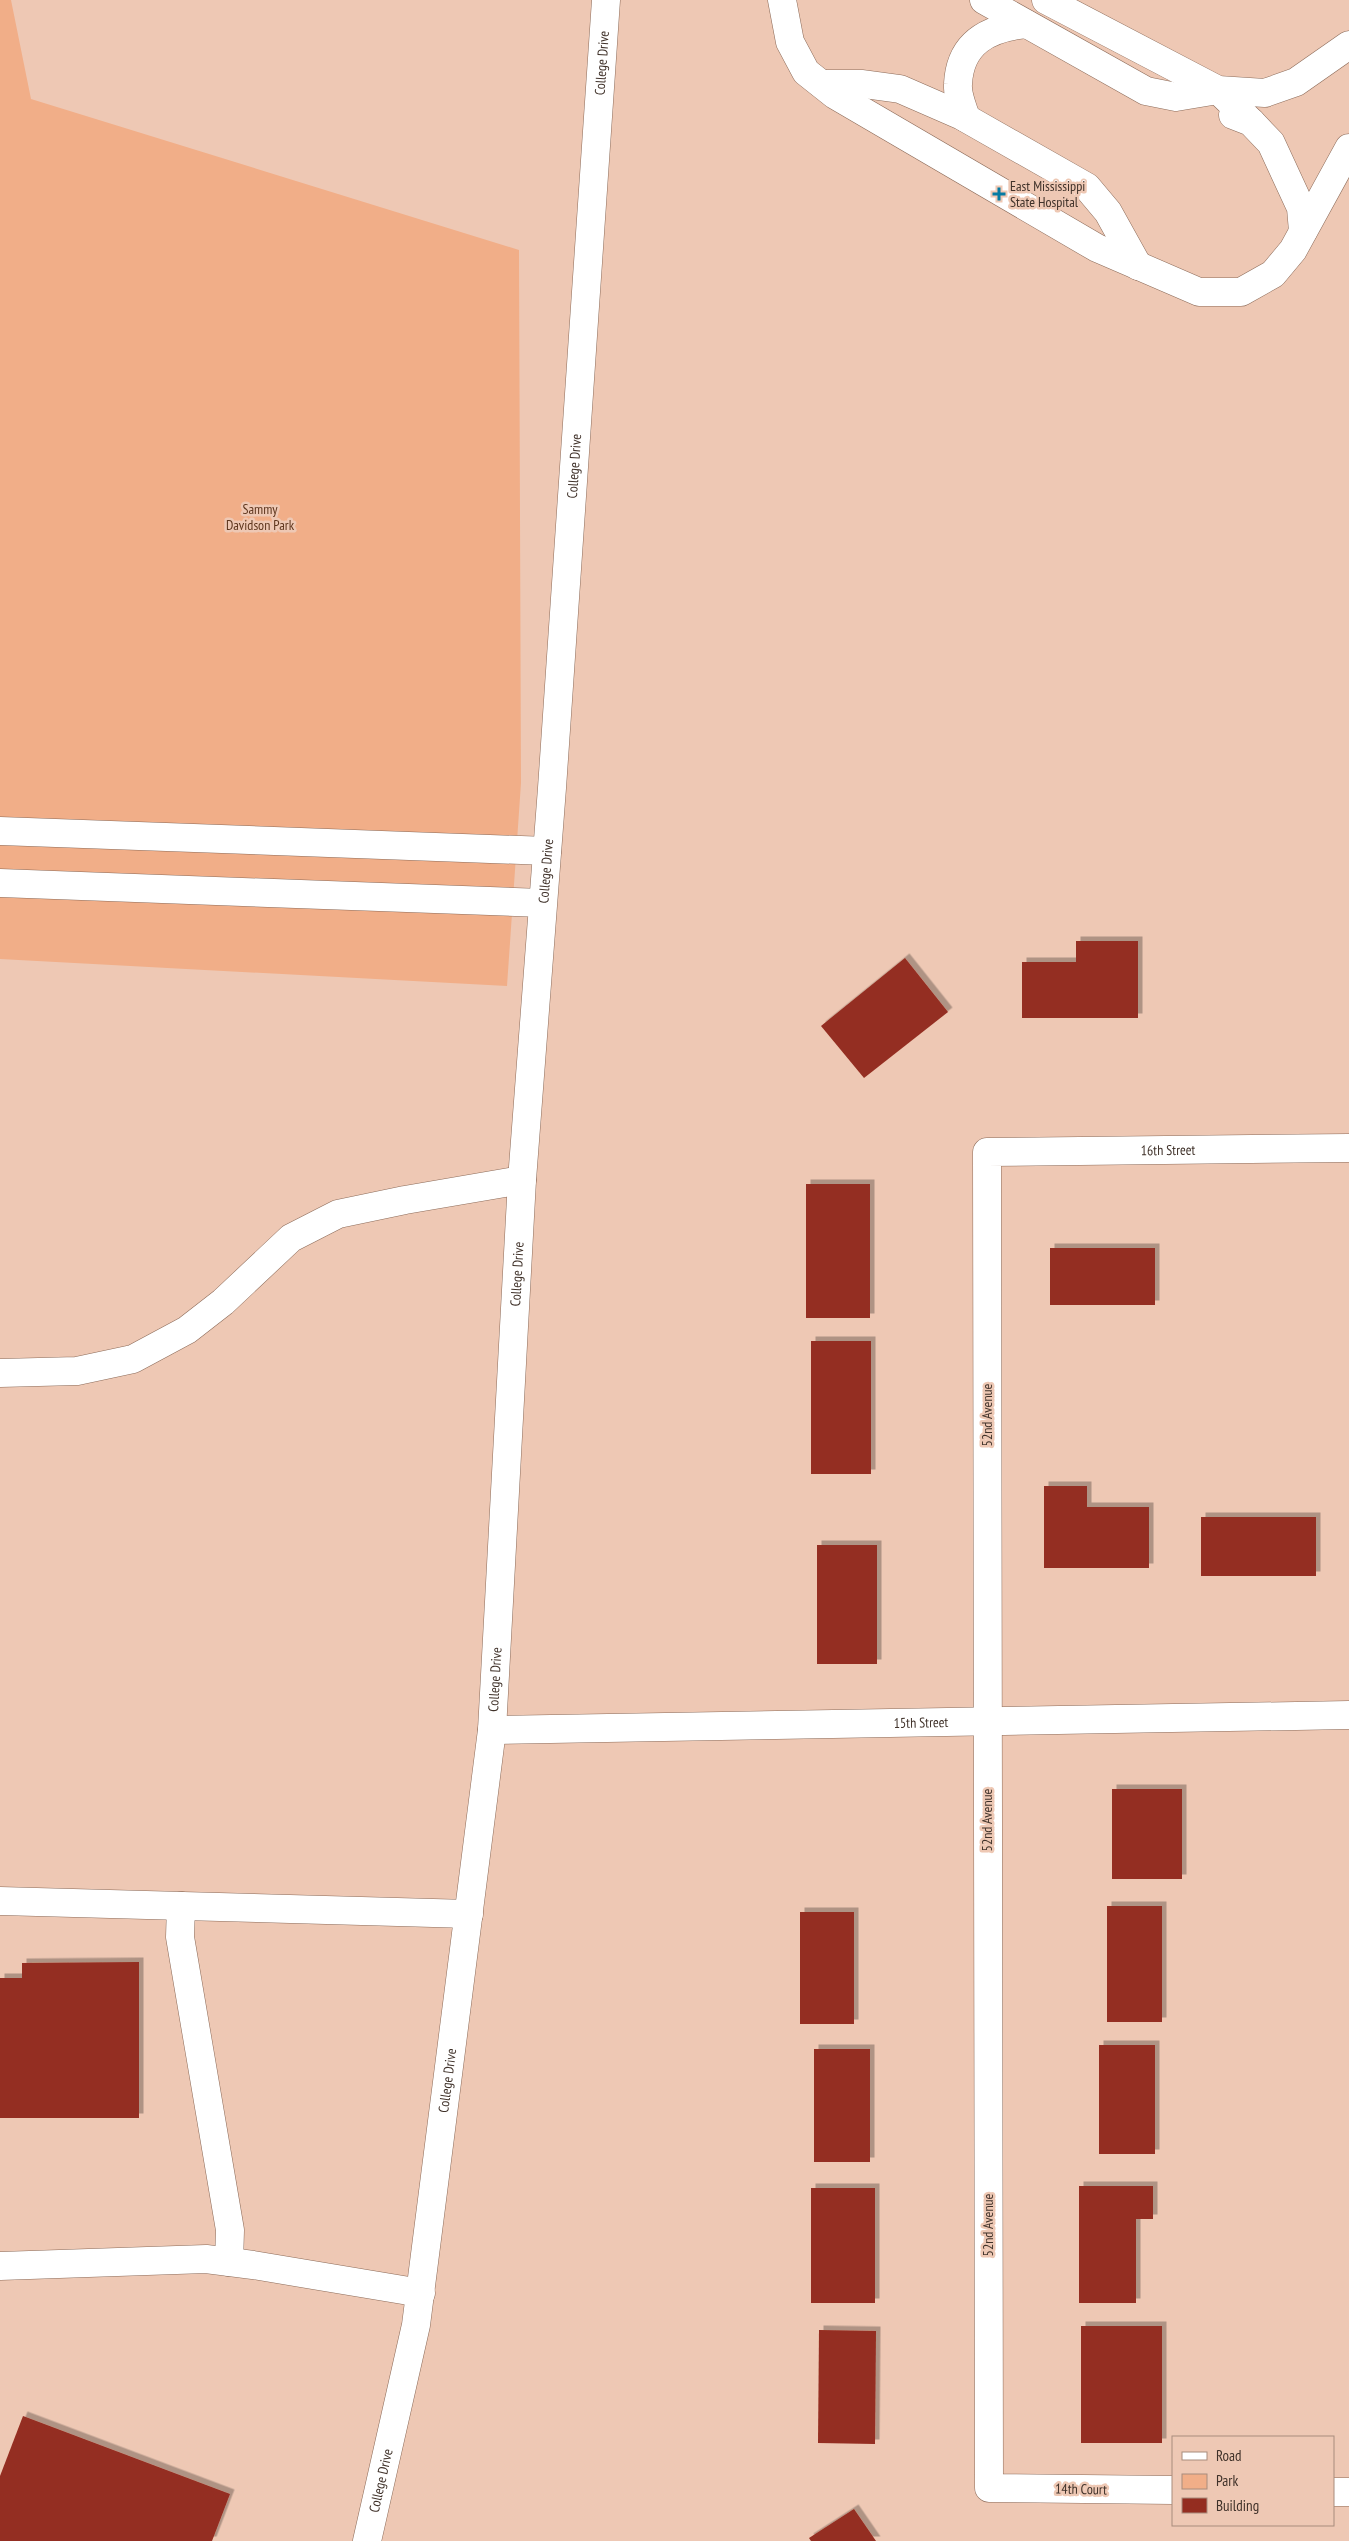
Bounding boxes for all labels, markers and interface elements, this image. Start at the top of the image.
street label: College Drive [590,30,613,96]
place label: East Mississippi State Hospital [1010,177,1085,211]
marker: East Mississippi State Hospital [992,187,1006,201]
street label: College Drive [563,433,585,499]
park label: Sammy Davidson Park [226,500,295,534]
street label: College Drive [534,838,557,904]
street label: 16th Street [1141,1141,1196,1159]
street label: College Drive [506,1241,528,1307]
street label: 52nd Avenue [978,1383,996,1446]
street label: College Drive [484,1646,506,1712]
street label: 15th Street [893,1713,949,1732]
street label: 52nd Avenue [978,1788,996,1851]
street label: College Drive [434,2047,460,2114]
street label: 52nd Avenue [979,2193,997,2256]
legend [1172,2436,1334,2526]
text: Road [1216,2446,1242,2465]
street label: College Drive [365,2447,397,2514]
text: Park [1216,2471,1238,2490]
street label: 14th Court [1055,2480,1107,2498]
text: Building [1216,2496,1259,2515]

